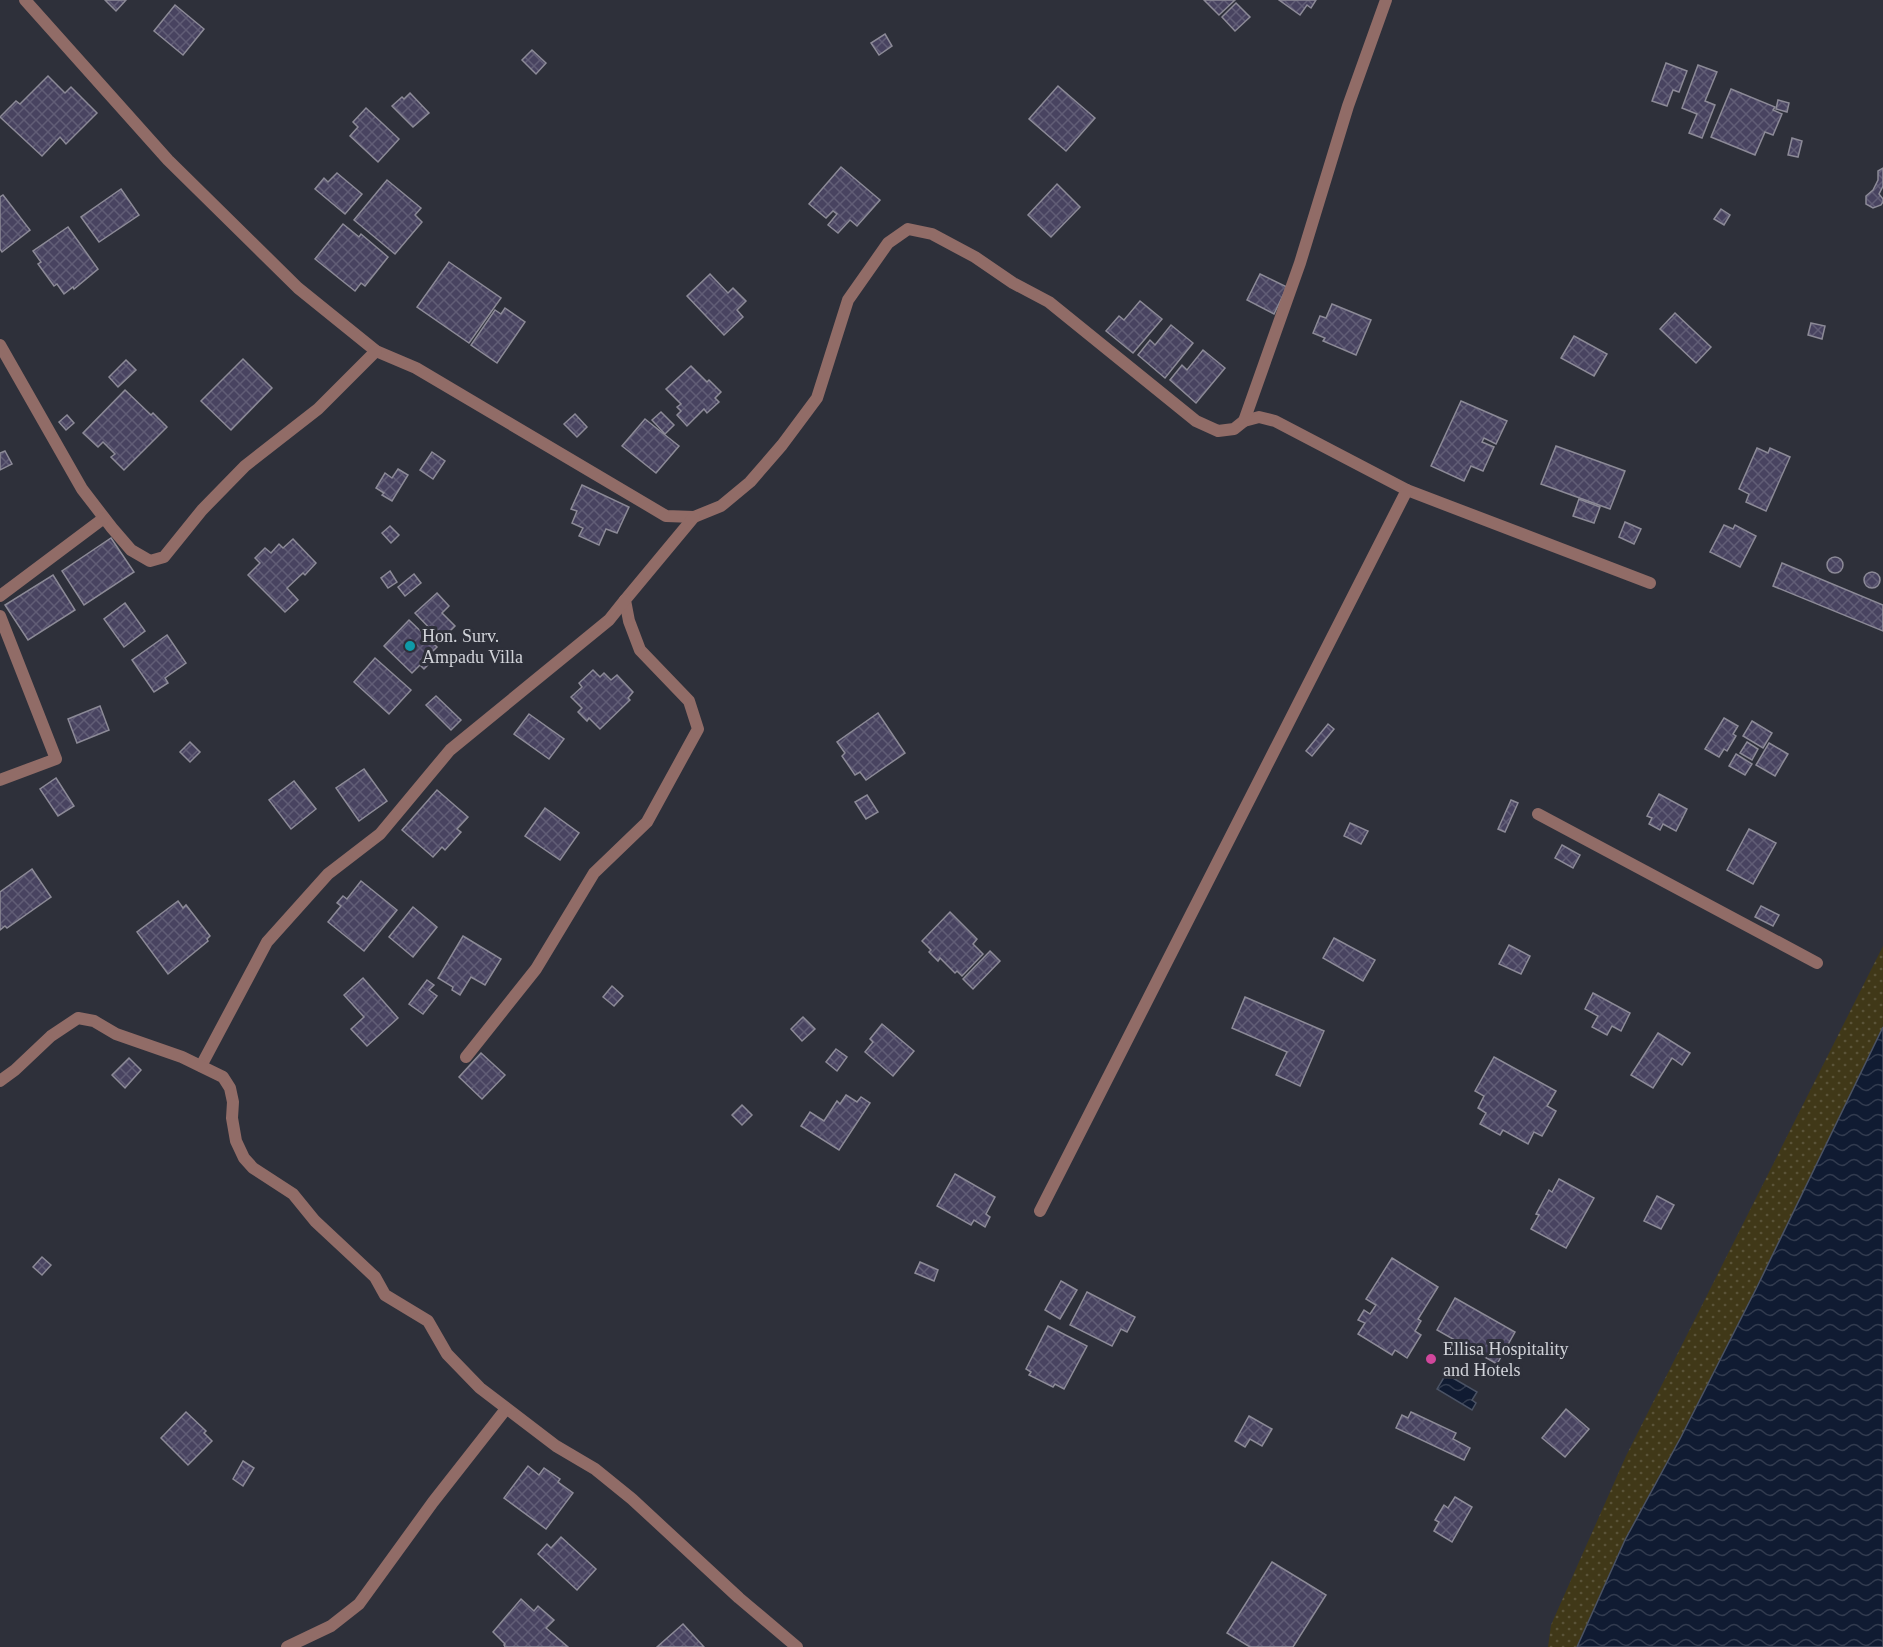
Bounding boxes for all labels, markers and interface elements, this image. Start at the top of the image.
place label: Hon. Surv. Ampadu Villa [422,626,523,667]
marker: Hon. Surv. Ampadu Villa [403,639,417,653]
place label: Ellisa Hospitality and Hotels [1443,1339,1569,1380]
marker: Ellisa Hospitality and Hotels [1424,1352,1438,1366]

